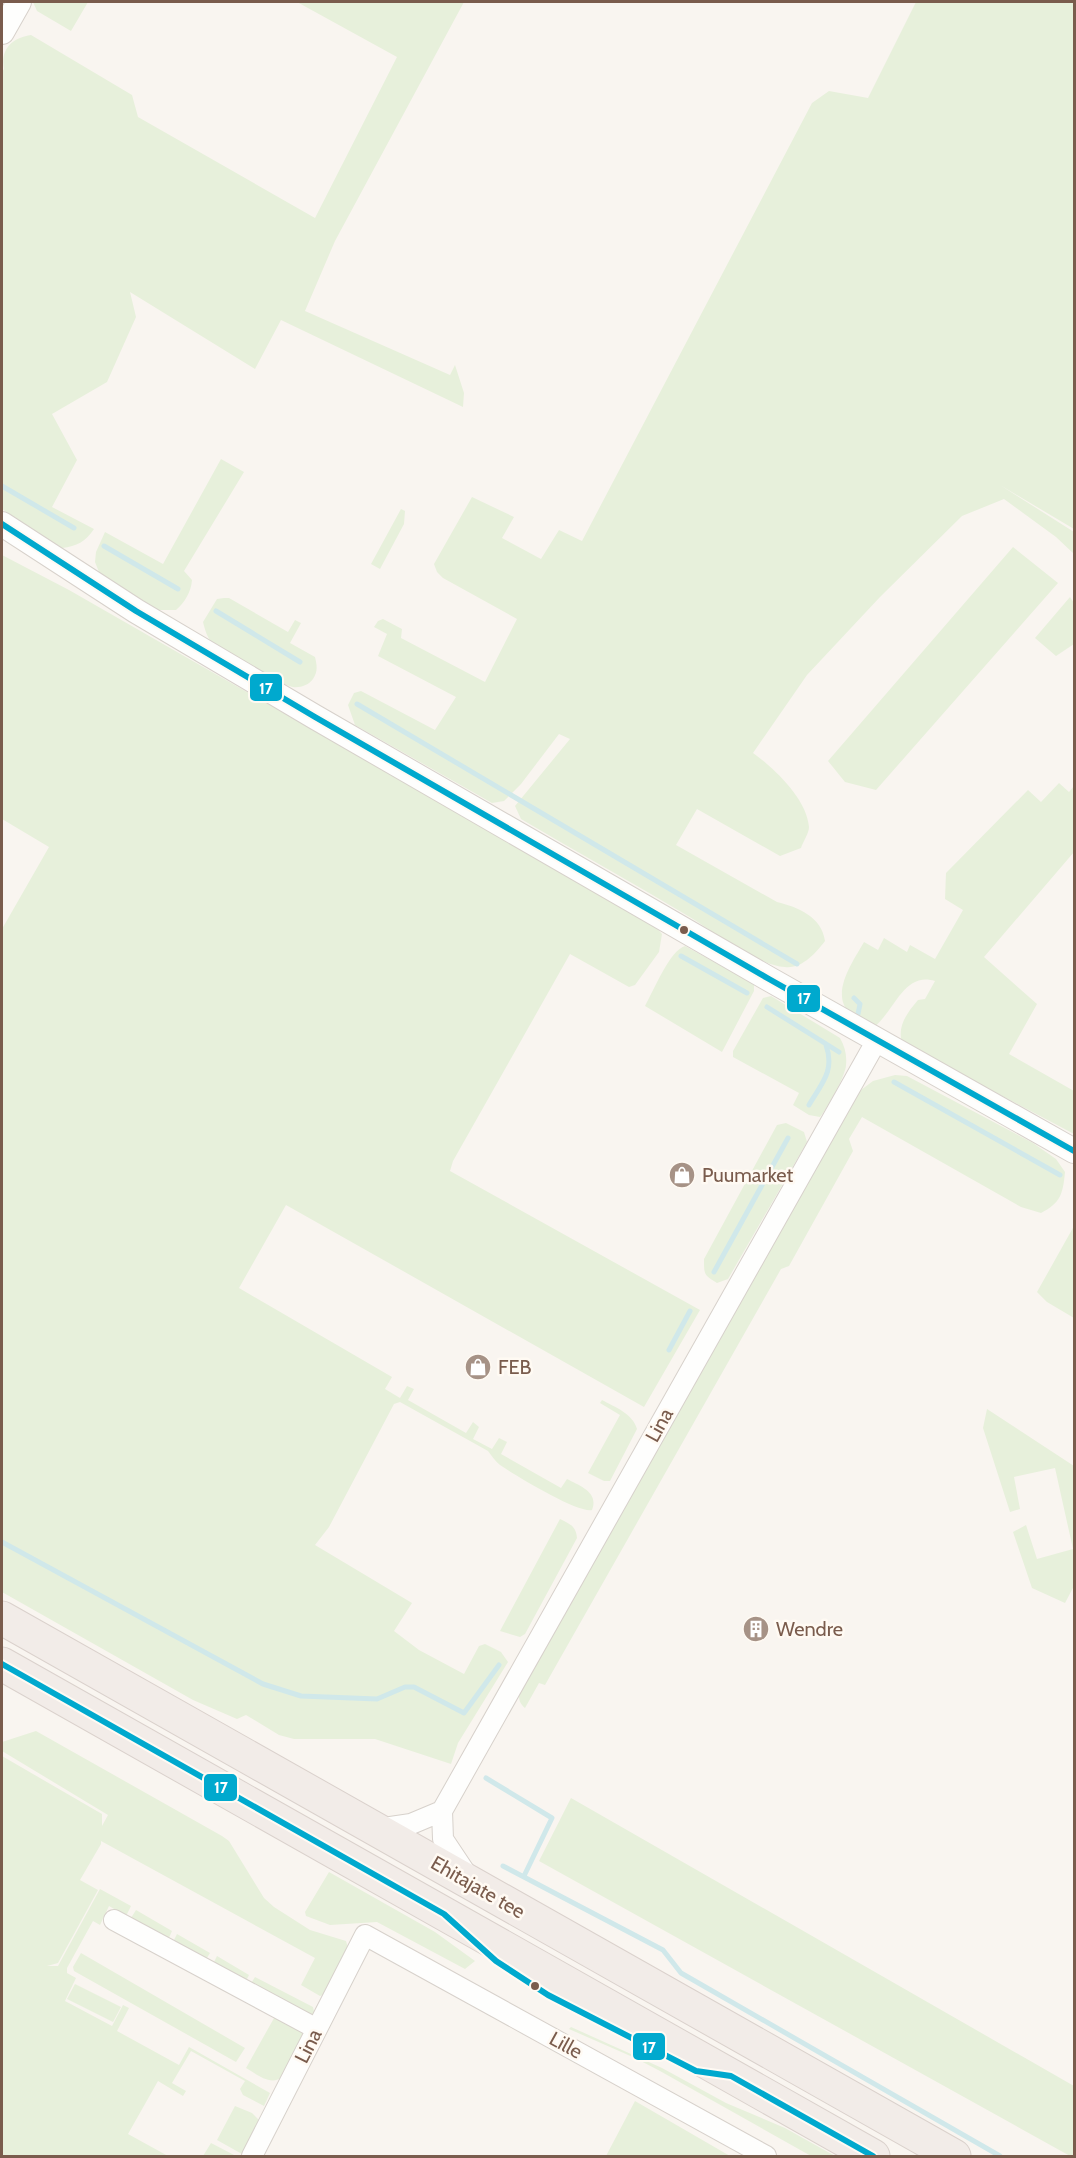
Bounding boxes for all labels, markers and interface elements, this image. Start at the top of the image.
line badge: 17 [249,673,283,702]
text: 17 [259,679,274,698]
unlabelled marker [678,924,690,936]
line badge: 17 [786,984,821,1013]
text: 17 [797,989,812,1008]
shop icon: Puumarket [667,1160,697,1190]
place label: Puumarket [702,1163,793,1187]
shop icon: FEB [463,1352,493,1382]
place label: FEB [498,1355,532,1379]
street label: Lina [640,1404,678,1446]
building icon: Wendre [741,1614,771,1644]
place label: Wendre [776,1617,843,1641]
line badge: 17 [203,1773,238,1802]
text: 17 [214,1778,229,1797]
street label: Ehitajate tee [427,1850,529,1924]
unlabelled marker [529,1980,541,1992]
street label: Lina [289,2025,327,2067]
street label: Lille [545,2026,587,2064]
line badge: 17 [632,2032,666,2061]
text: 17 [642,2038,657,2057]

